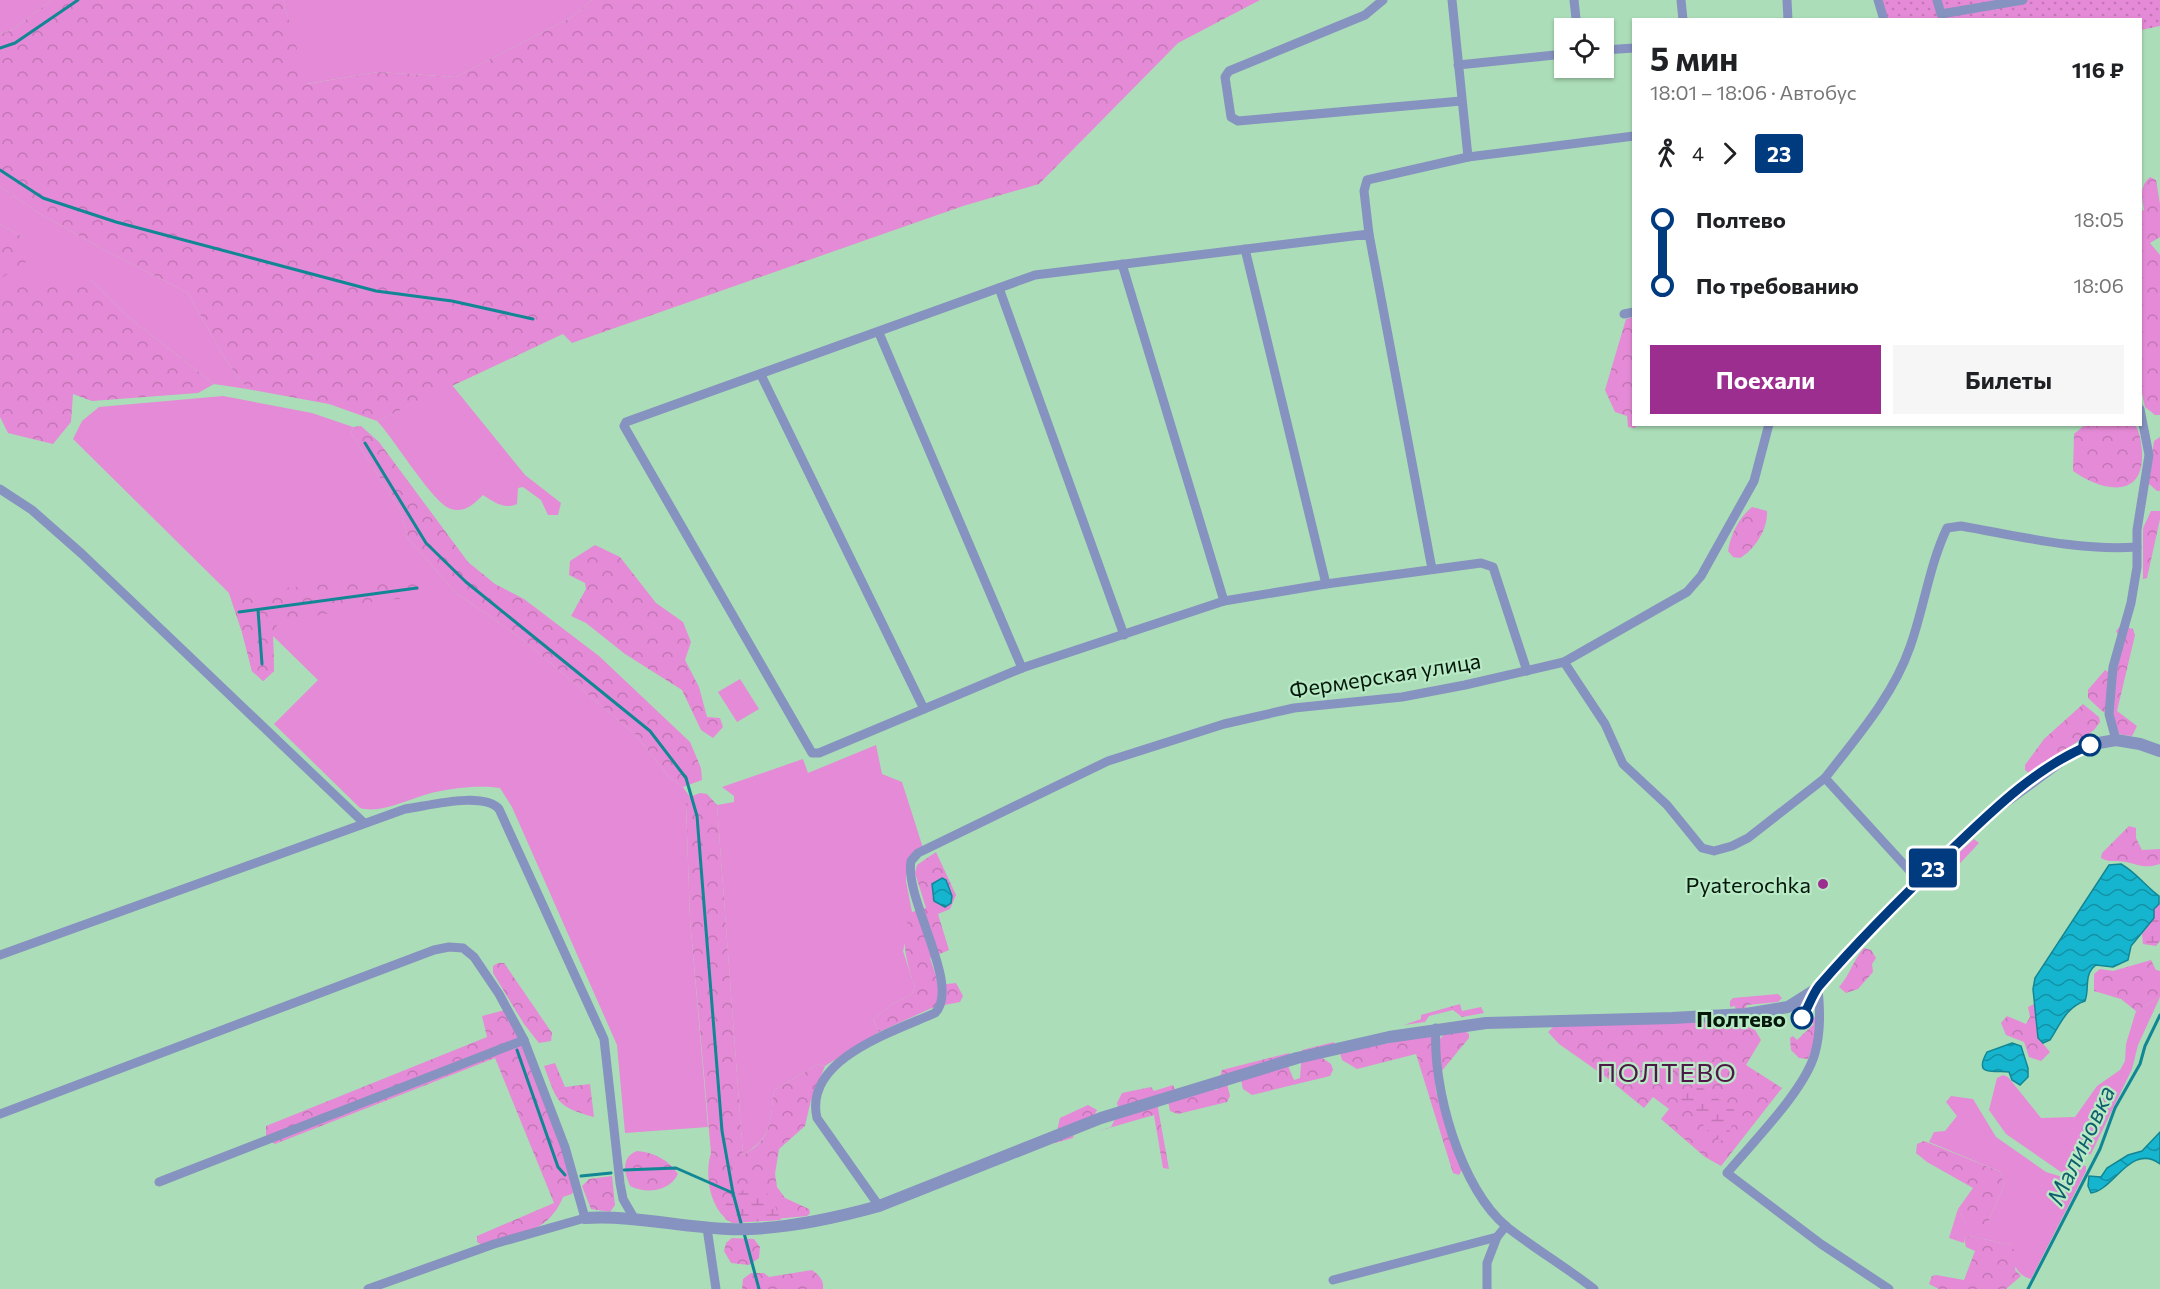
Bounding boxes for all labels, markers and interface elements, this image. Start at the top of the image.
map controls [1554,18,1614,78]
button: locate [1554,18,1614,78]
text: 5 мин [1650,37,1738,78]
text: 116 ₽ [2072,56,2124,83]
text: 18:01 – 18:06 · Автобус [1650,80,1857,104]
icon: walk [1650,137,1683,170]
icon: forward [1713,137,1746,170]
text: 4 [1692,141,1704,165]
text: 23 [1767,141,1791,166]
text: Полтево [1696,206,1786,233]
text: 18:05 [2074,207,2124,231]
text: По требованию [1696,272,1859,299]
text: 18:06 [2073,273,2124,297]
button: Поехали [1650,345,1881,414]
button: Билеты [1893,345,2124,414]
street label: Фермерская улица [1287,647,1483,703]
unlabelled marker [2079,734,2101,756]
line badge: 23 [1906,848,1960,888]
text: 23 [1921,856,1945,881]
place label: Pyaterochka [1686,871,1811,898]
marker: Pyaterochka [1816,877,1830,891]
place label: Полтево [1696,1005,1786,1032]
marker: Полтево [1791,1007,1813,1029]
district label: ПОЛТЕВО [1597,1056,1737,1087]
water label: Малиновка [2040,1081,2120,1209]

